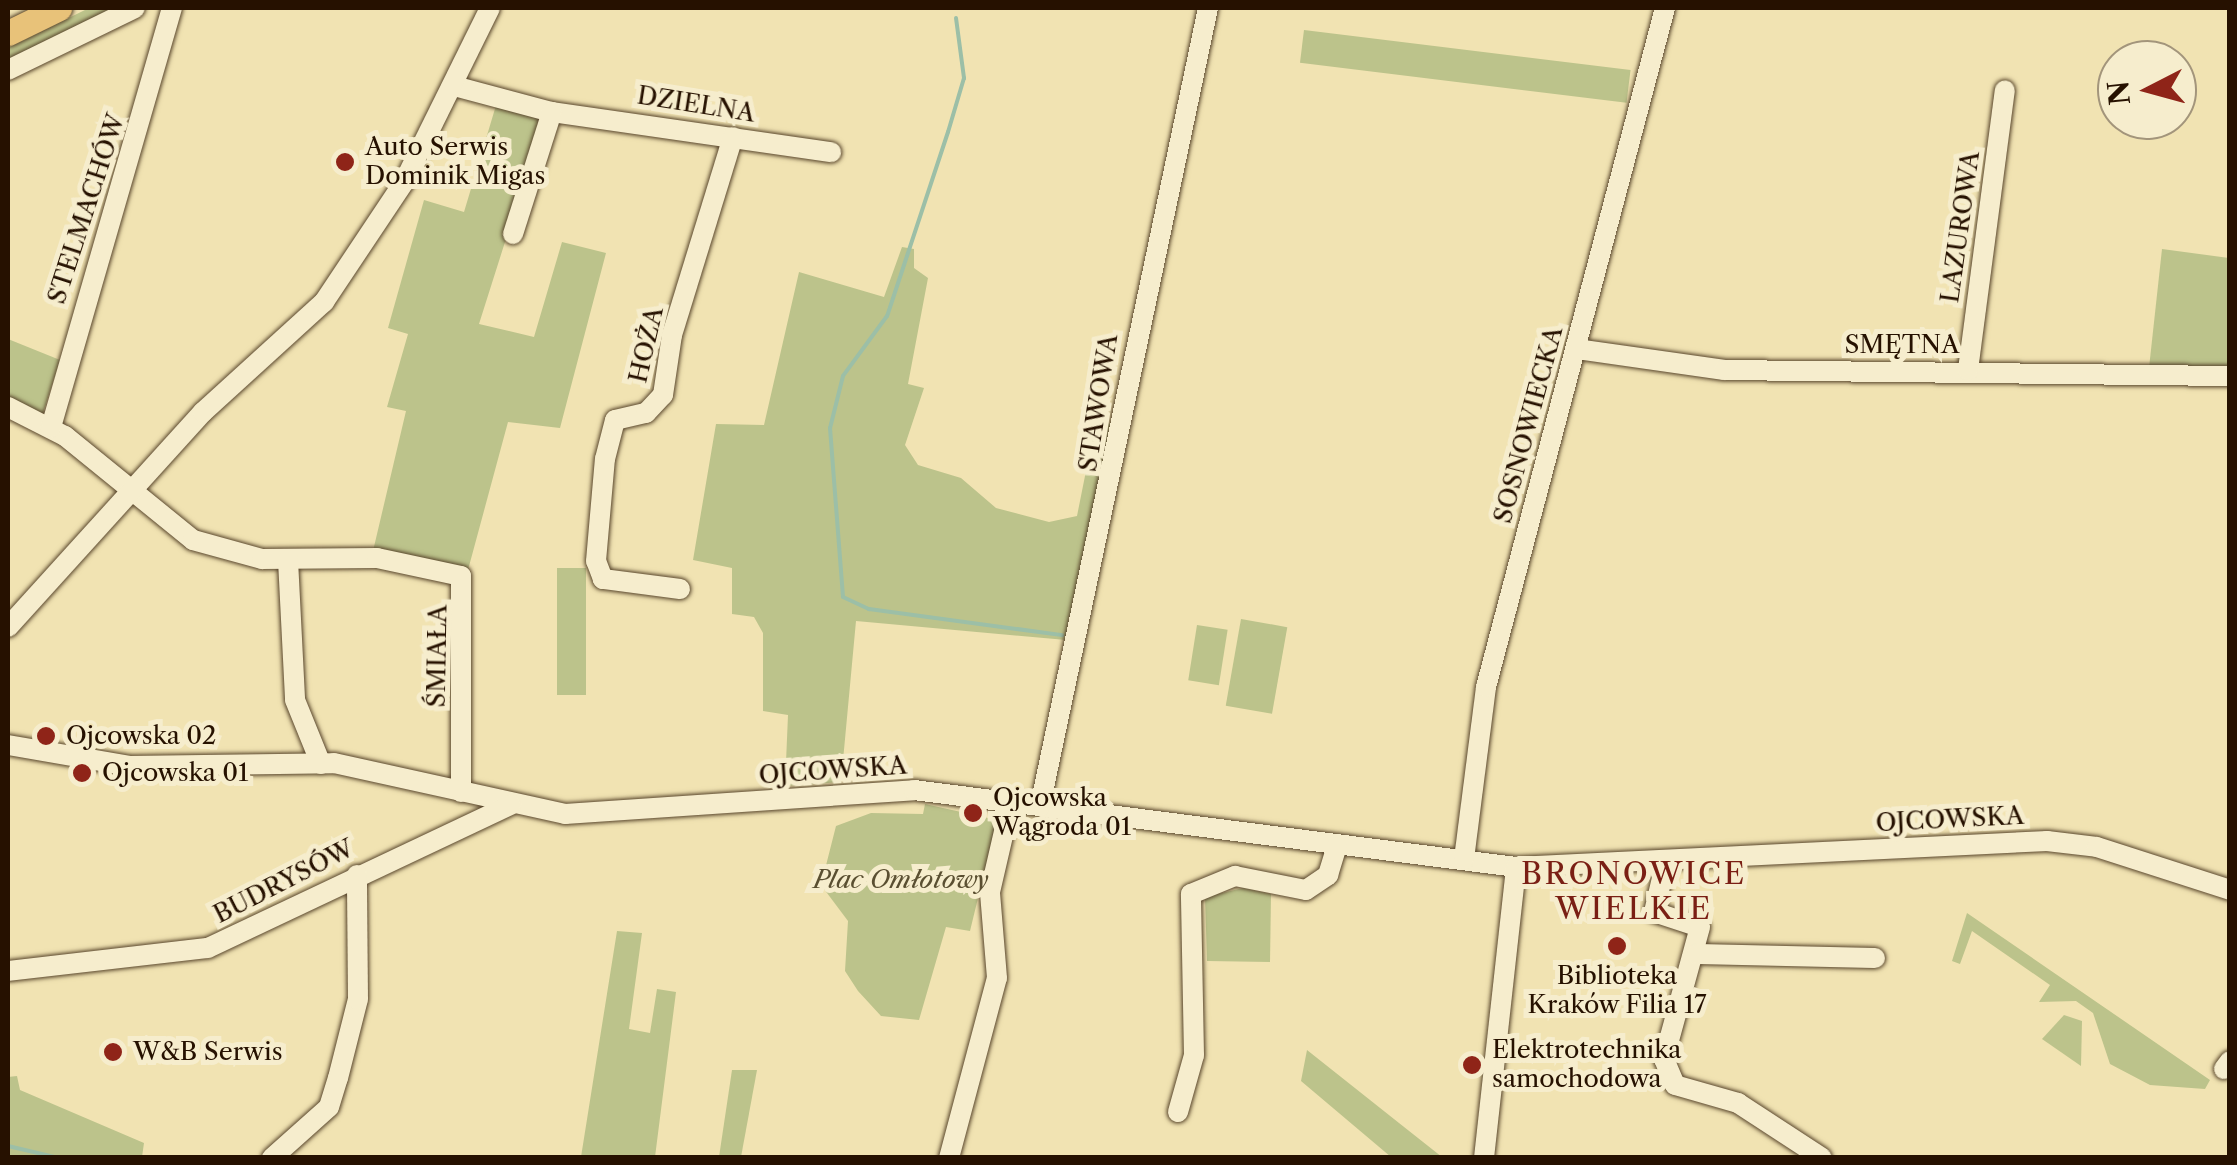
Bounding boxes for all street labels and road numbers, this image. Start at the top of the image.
street label: DZIELNA [635,81,757,129]
street label: STELMACHÓW [42,110,132,308]
street label: LAZUROWA [1935,149,1987,305]
street label: HOŻA [624,304,670,386]
street label: SOSNOWIECKA [1488,323,1570,527]
street label: SMĘTNA [1844,330,1960,360]
street label: STAWOWA [1073,332,1125,474]
street label: ŚMIAŁA [422,604,454,708]
street label: OJCOWSKA [758,751,908,791]
street label: OJCOWSKA [1875,801,2025,839]
street label: BUDRYSÓW [209,834,359,930]

